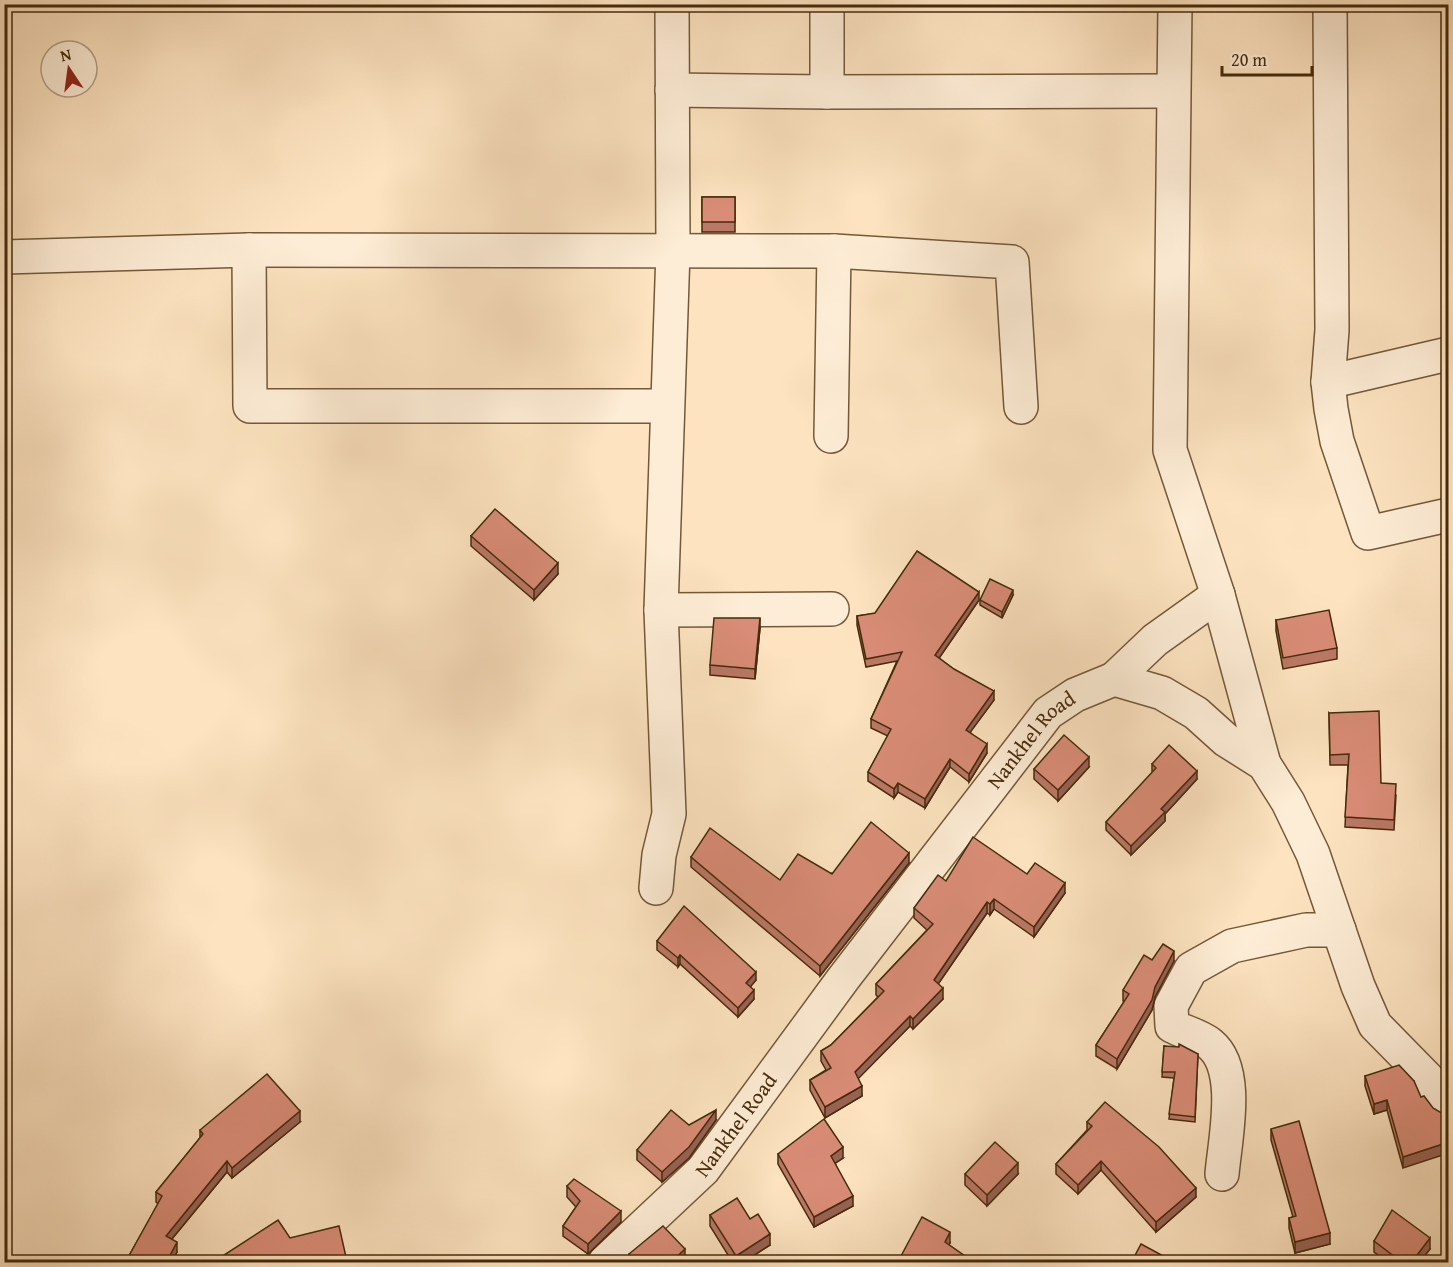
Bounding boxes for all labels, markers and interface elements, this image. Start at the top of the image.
north arrow [39,39,99,99]
scale bar [1222,39,1312,77]
text: N [58,41,74,67]
text: 20 m [1231,46,1267,73]
street label: Nankhel Road [979,683,1082,795]
street label: Nankhel Road [687,1066,785,1183]

